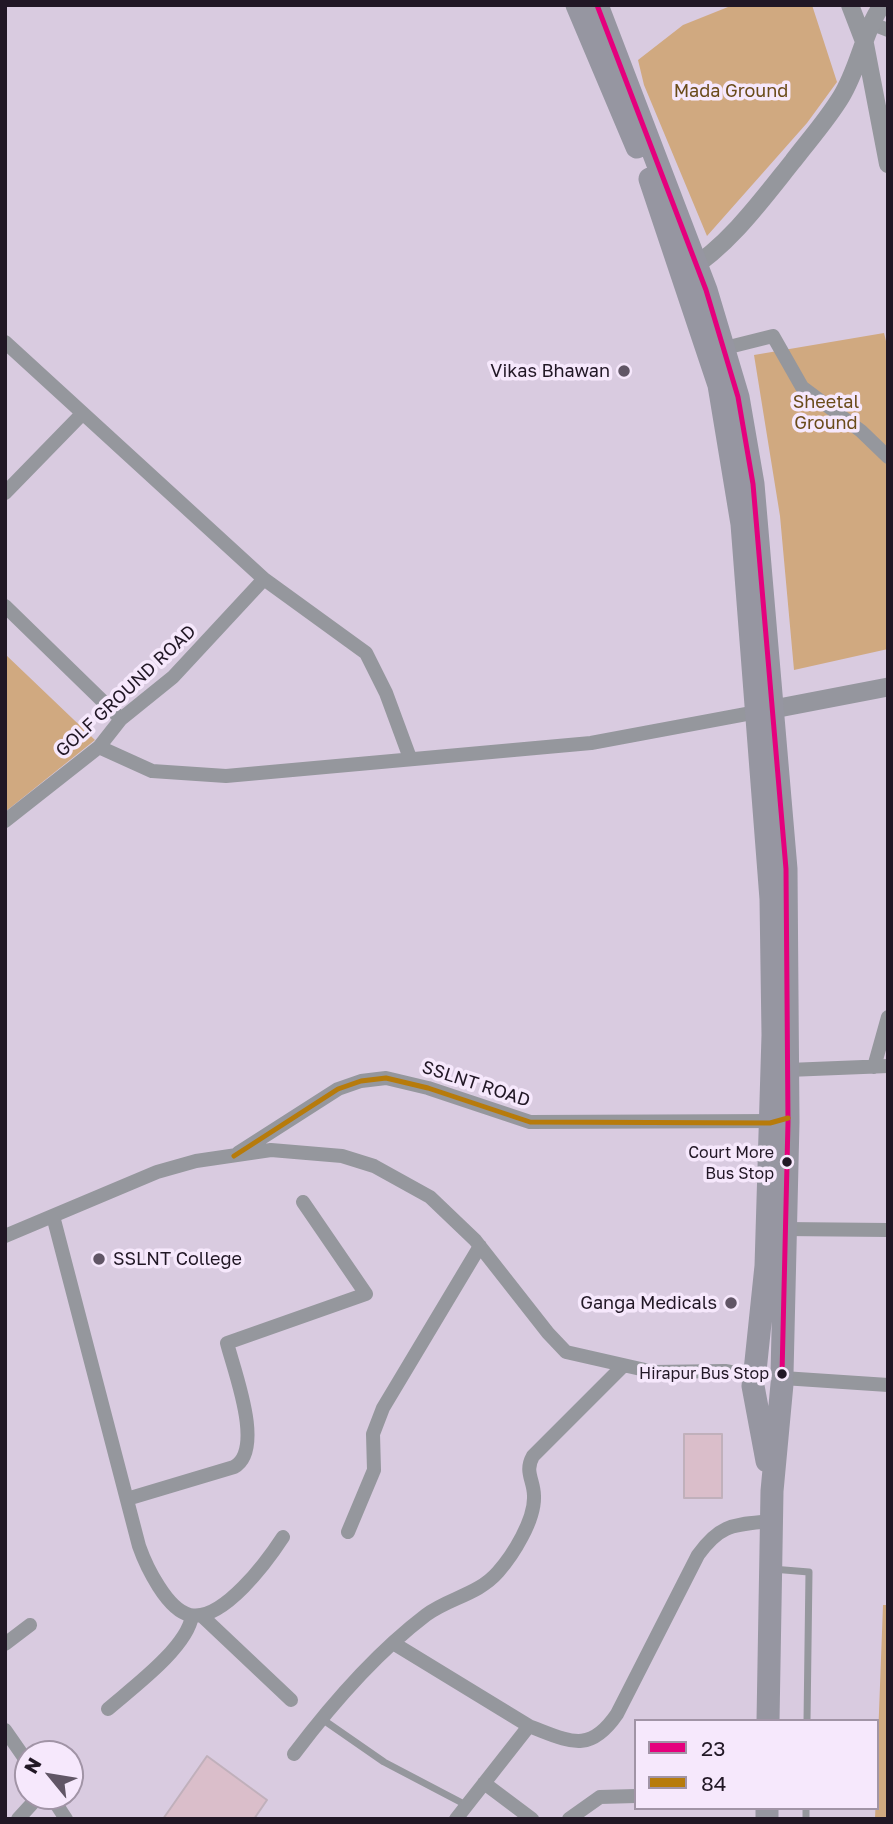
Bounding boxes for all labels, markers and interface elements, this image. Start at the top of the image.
park label: Mada Ground [674,80,788,102]
place label: Vikas Bhawan [490,360,610,382]
marker: Vikas Bhawan [616,363,632,379]
park label: Sheetal Ground [793,391,859,434]
street label: GOLF GROUND ROAD [52,621,200,761]
street label: SSLNT ROAD [419,1056,533,1112]
place label: Court More Bus Stop [688,1143,774,1181]
marker: Court More Bus Stop [780,1155,794,1169]
place label: SSLNT College [113,1248,242,1270]
marker: SSLNT College [91,1251,107,1267]
place label: Ganga Medicals [580,1292,717,1314]
marker: Ganga Medicals [723,1295,739,1311]
place label: Hirapur Bus Stop [639,1364,769,1384]
marker: Hirapur Bus Stop [775,1367,789,1381]
legend [634,1719,879,1810]
text: 23 [701,1735,725,1761]
north arrow [14,1740,84,1810]
text: N [19,1753,46,1777]
text: 84 [701,1770,727,1796]

